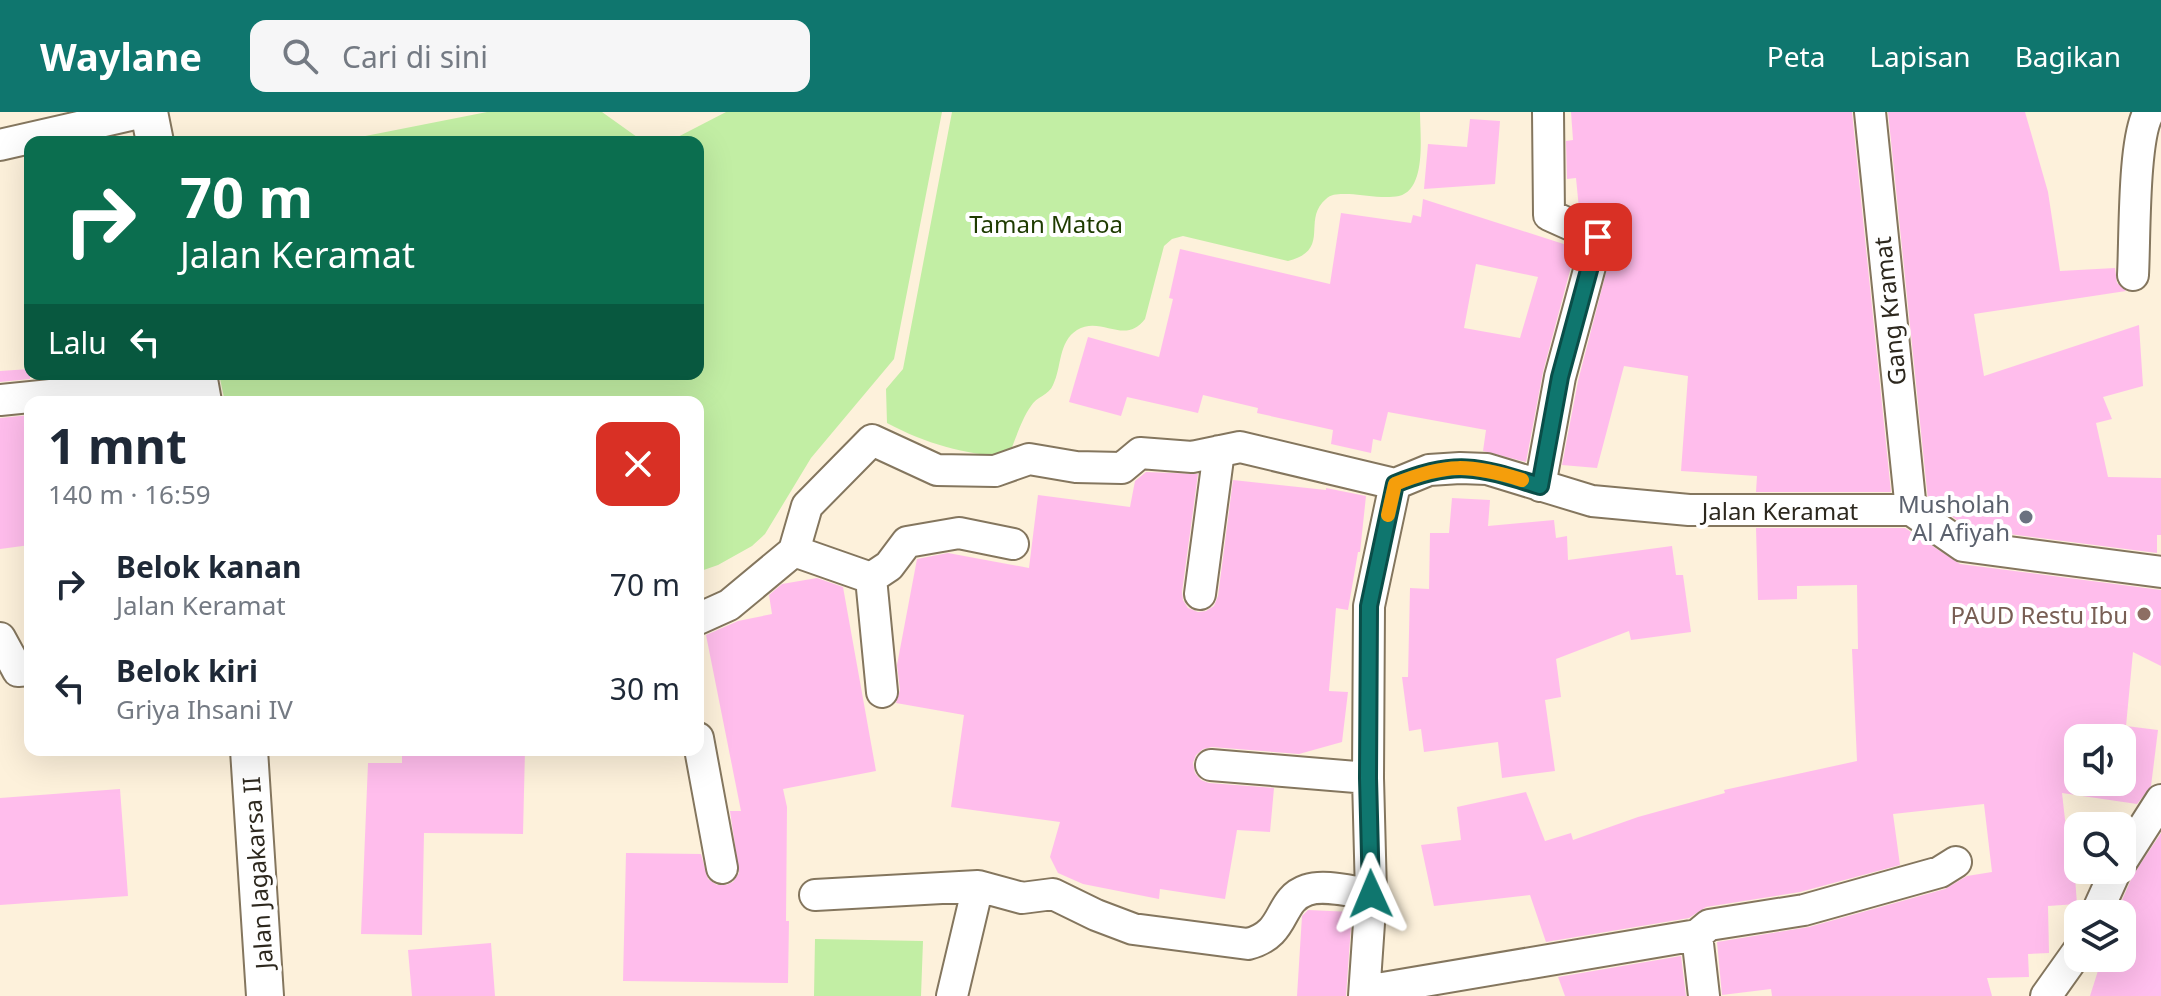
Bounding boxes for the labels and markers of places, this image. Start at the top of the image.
pin [1564,203,1632,271]
place label: Musholah Al Afiyah [1898,487,2010,548]
marker: Musholah Al Afiyah [2017,508,2035,526]
place label: PAUD Restu Ibu [1951,598,2128,631]
marker: PAUD Restu Ibu [2135,605,2153,623]

